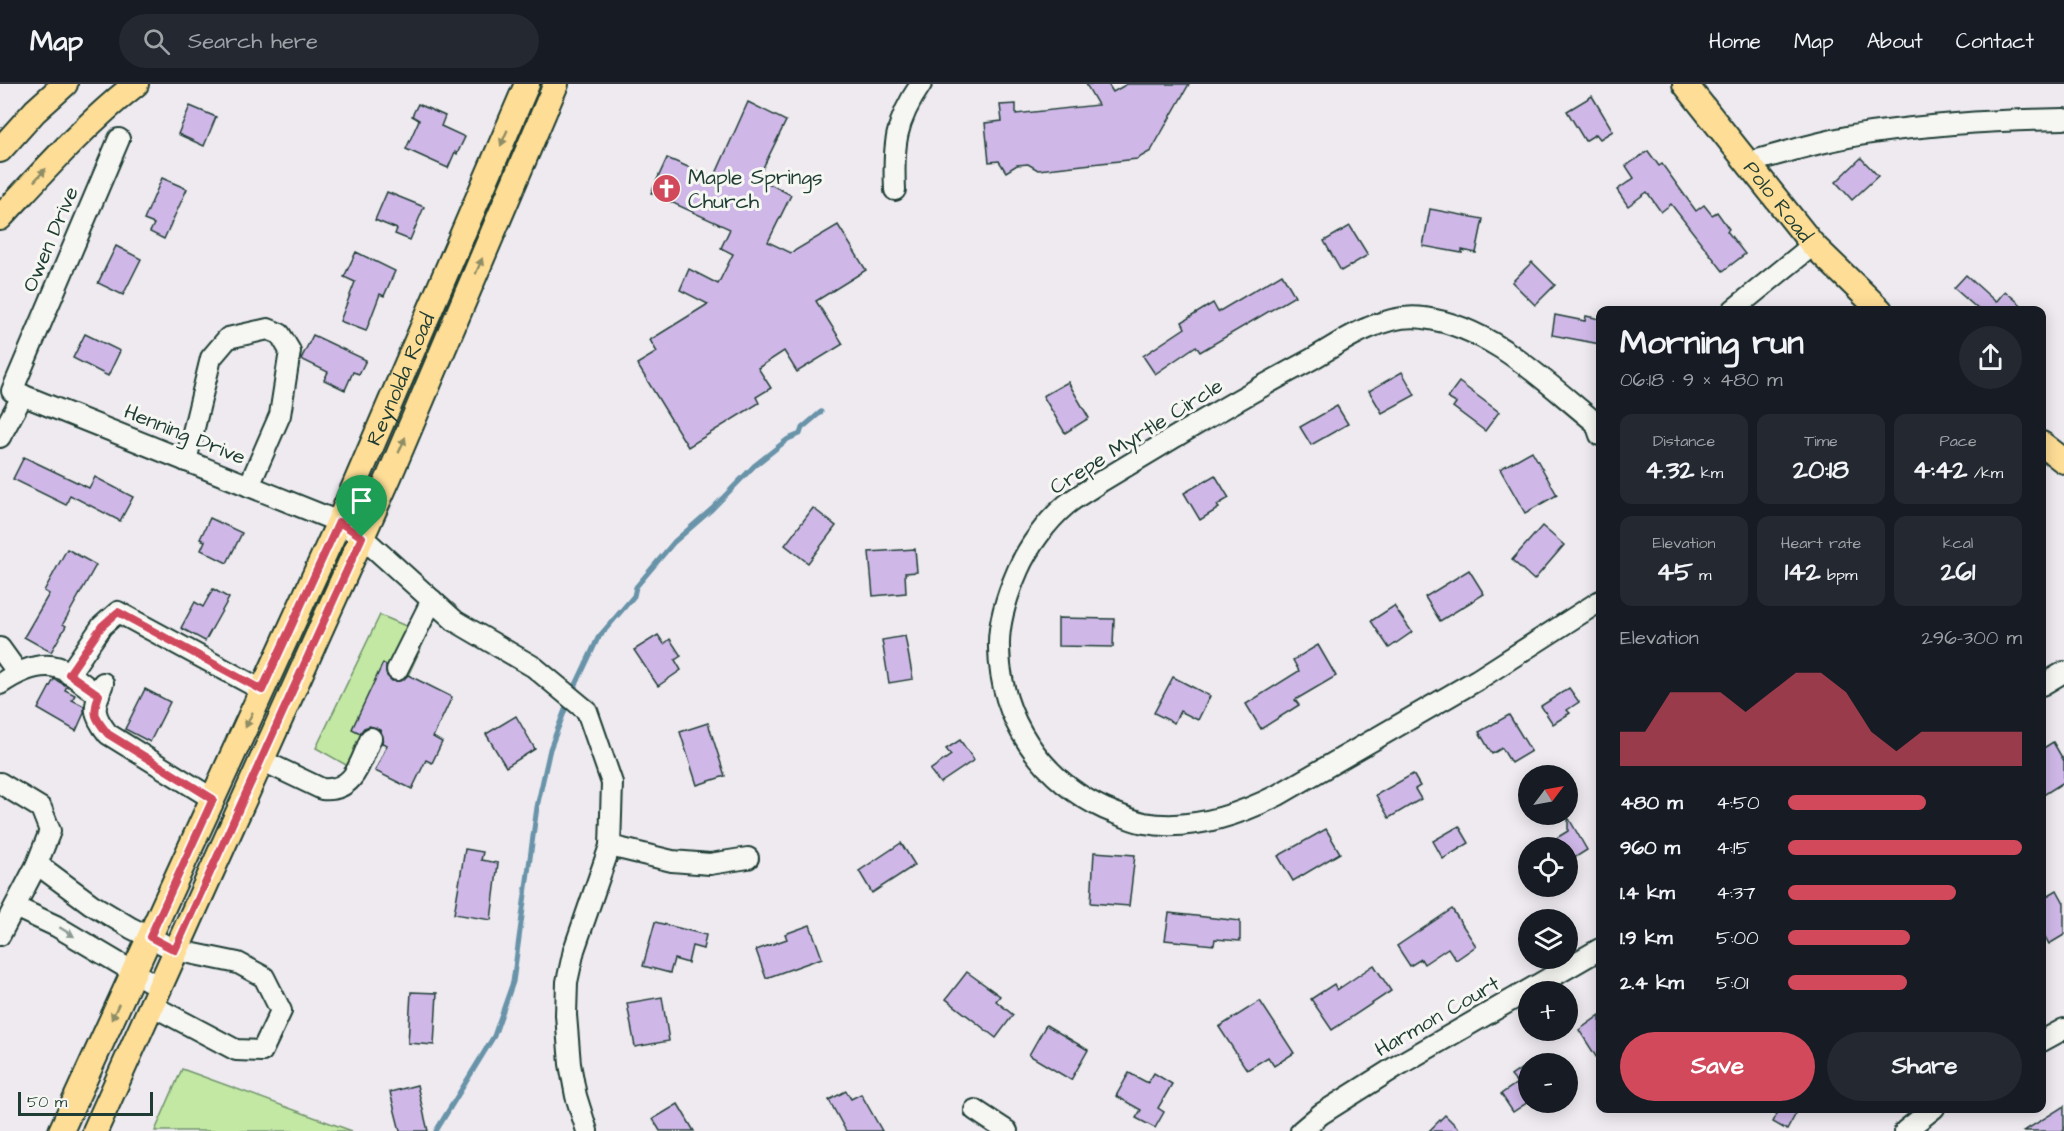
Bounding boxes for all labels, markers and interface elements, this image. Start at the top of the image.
search box [119,14,539,68]
text: Map [30,22,83,61]
icon: search [140,25,173,58]
text: Search here [188,26,318,57]
text: Home [1709,27,1761,56]
text: Map [1794,27,1834,56]
text: About [1867,27,1923,56]
text: Contact [1956,27,2034,56]
one-way arrow [499,129,509,147]
street label: Polo Road [1736,155,1820,249]
place label: Maple Springs Church [688,163,823,216]
one-way arrow [33,168,46,183]
church icon: Maple Springs Church [651,173,683,205]
street label: Owen Drive [15,182,86,296]
one-way arrow [475,257,484,275]
street label: Reynolda Road [360,308,442,450]
text: Morning run [1620,320,1804,366]
button: share [1959,326,2022,389]
text: 06:18 · 9 × 480 m [1620,366,1782,394]
street label: Crepe Myrtle Circle [1044,371,1229,503]
street label: Henning Drive [119,397,250,474]
text: Distance [1653,430,1715,452]
text: Time [1804,430,1838,452]
text: Pace [1939,430,1977,452]
one-way arrow [397,436,407,454]
text: 4.32 [1645,452,1694,488]
text: 20:18 [1793,452,1849,488]
text: 4:42 [1913,452,1967,488]
text: km [1694,462,1723,484]
text: /km [1967,462,2003,484]
pin [336,475,387,537]
icon: arrive [345,484,378,517]
text: Elevation [1653,532,1715,554]
text: Heart rate [1781,532,1861,554]
text: kcal [1943,532,1973,554]
text: 45 [1657,554,1693,590]
text: 142 [1785,554,1821,590]
text: 261 [1941,554,1975,590]
text: m [1693,564,1711,586]
text: bpm [1821,564,1857,586]
text: Elevation [1620,624,1699,652]
text: 296–300 m [1921,624,2022,652]
one-way arrow [244,712,253,729]
north arrow [1518,765,1578,825]
map controls [1518,765,1578,1113]
text: 480 m [1620,789,1683,817]
text: 4:50 [1716,789,1760,817]
text: 960 m [1620,834,1680,862]
text: 4:15 [1716,834,1750,862]
button: locate [1518,837,1578,897]
text: 1.4 km [1620,879,1675,907]
text: 4:37 [1716,879,1755,907]
button: layers [1518,909,1578,969]
text: 1.9 km [1620,924,1673,952]
text: 5:00 [1716,924,1759,952]
one-way arrow [59,927,75,938]
street label: Harmon Court [1370,969,1505,1064]
text: 2.4 km [1620,969,1684,997]
text: 5:01 [1716,969,1749,997]
button: + [1518,981,1578,1041]
one-way arrow [110,1004,120,1022]
button: Save [1620,1032,1815,1101]
button: Share [1827,1032,2022,1101]
button: − [1518,1053,1578,1113]
scale bar [18,1089,153,1116]
text: 50 m [27,1091,67,1113]

